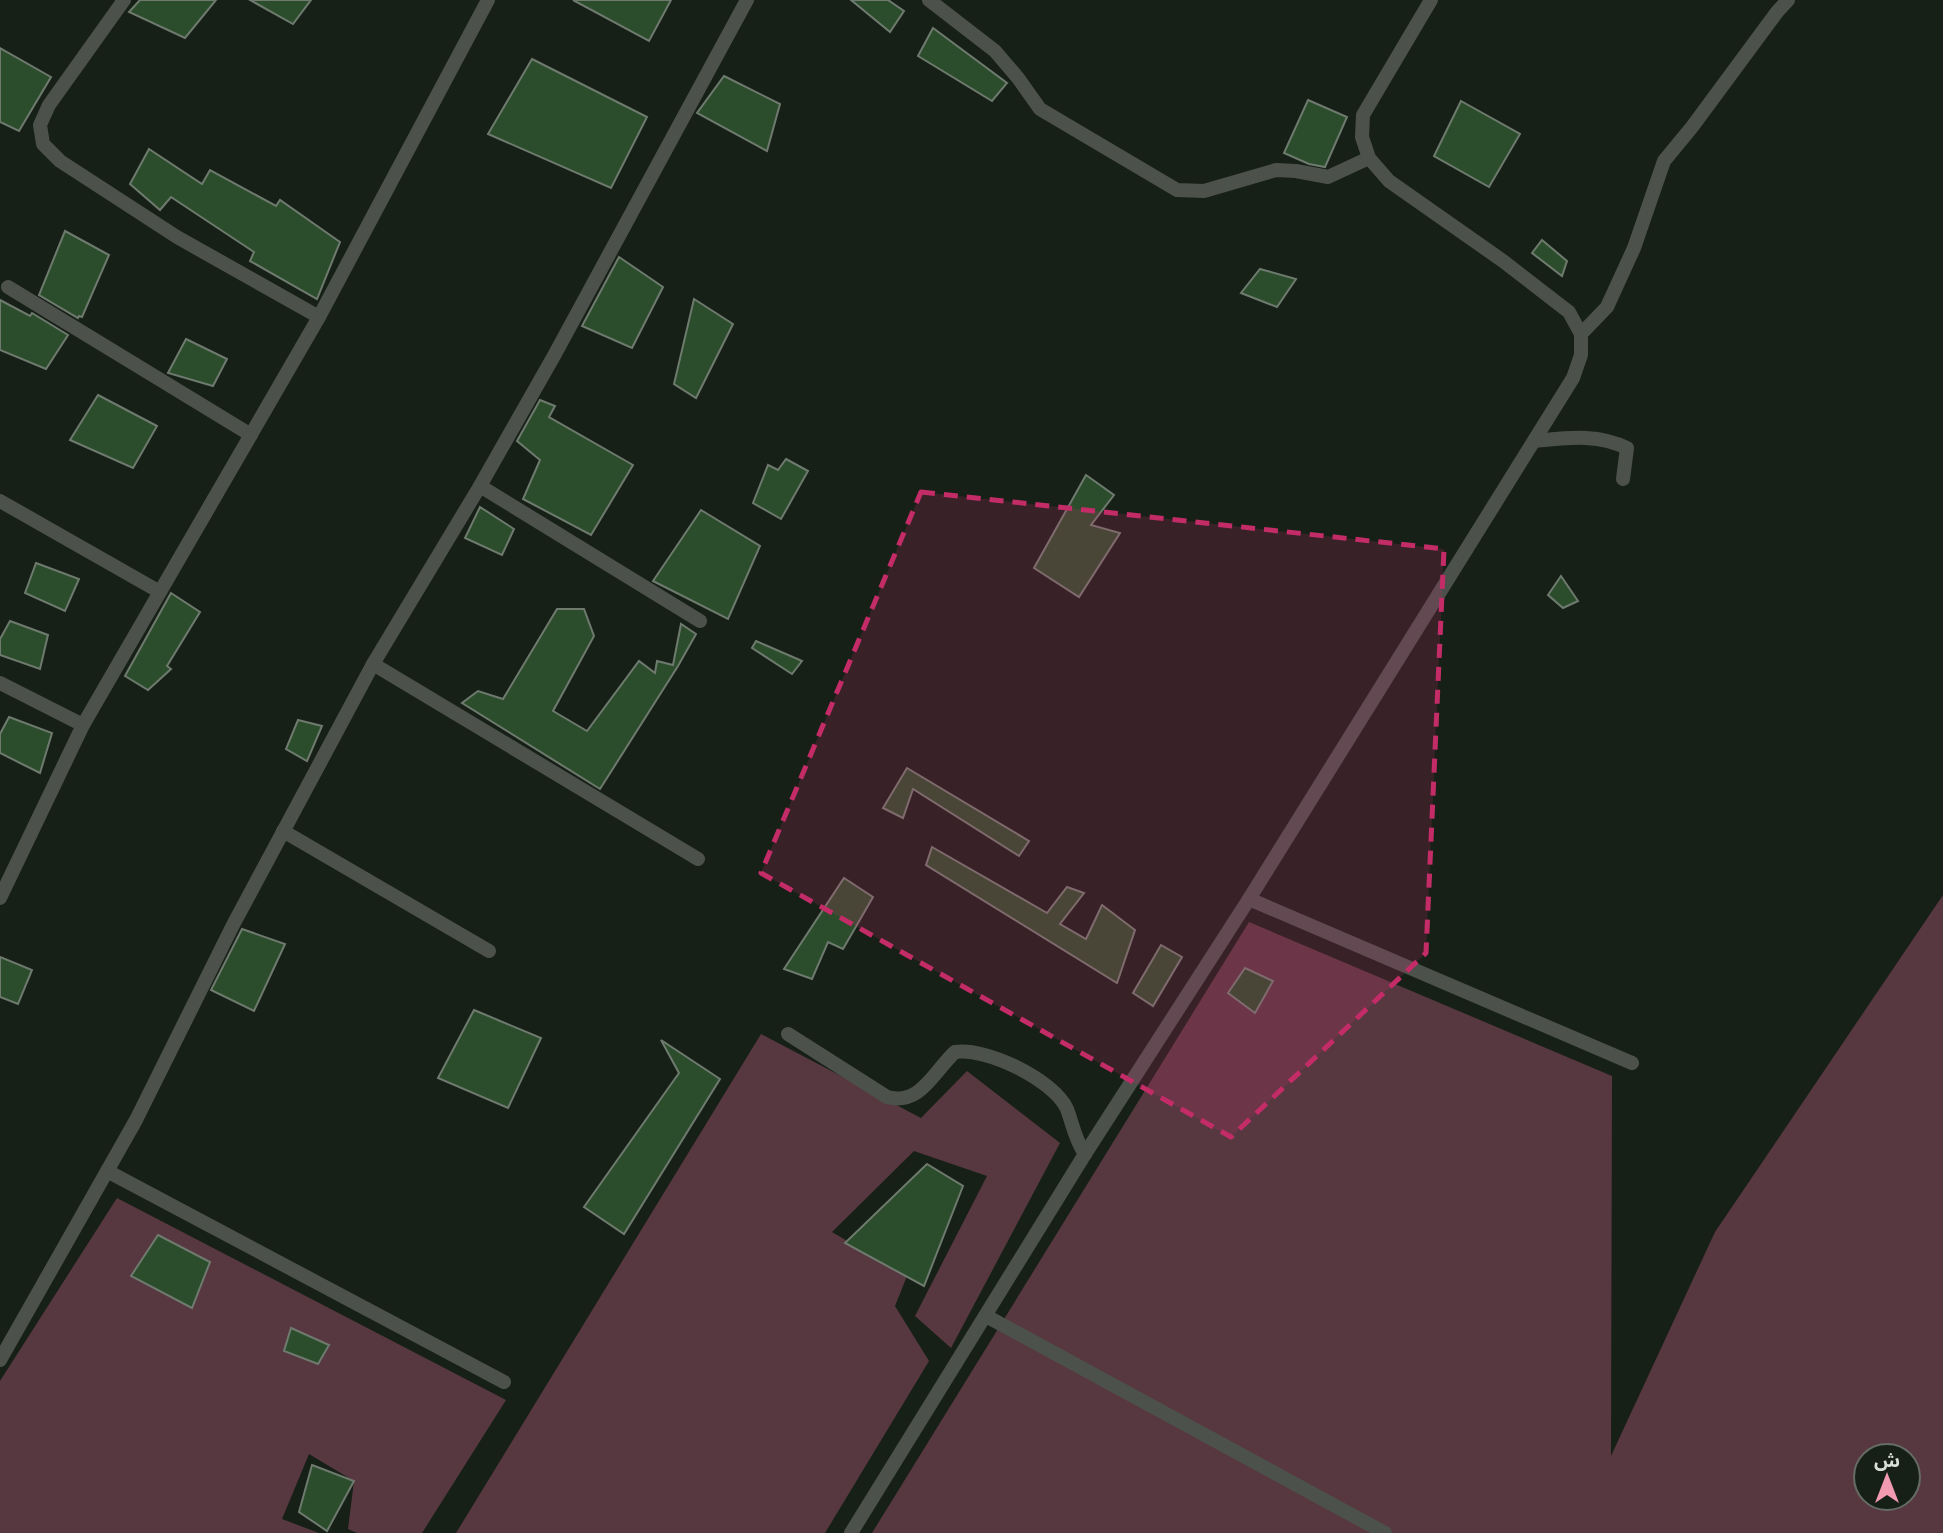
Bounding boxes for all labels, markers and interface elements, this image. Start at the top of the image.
north arrow [1852,1442,1922,1512]
text: ش [1874,1452,1900,1471]

